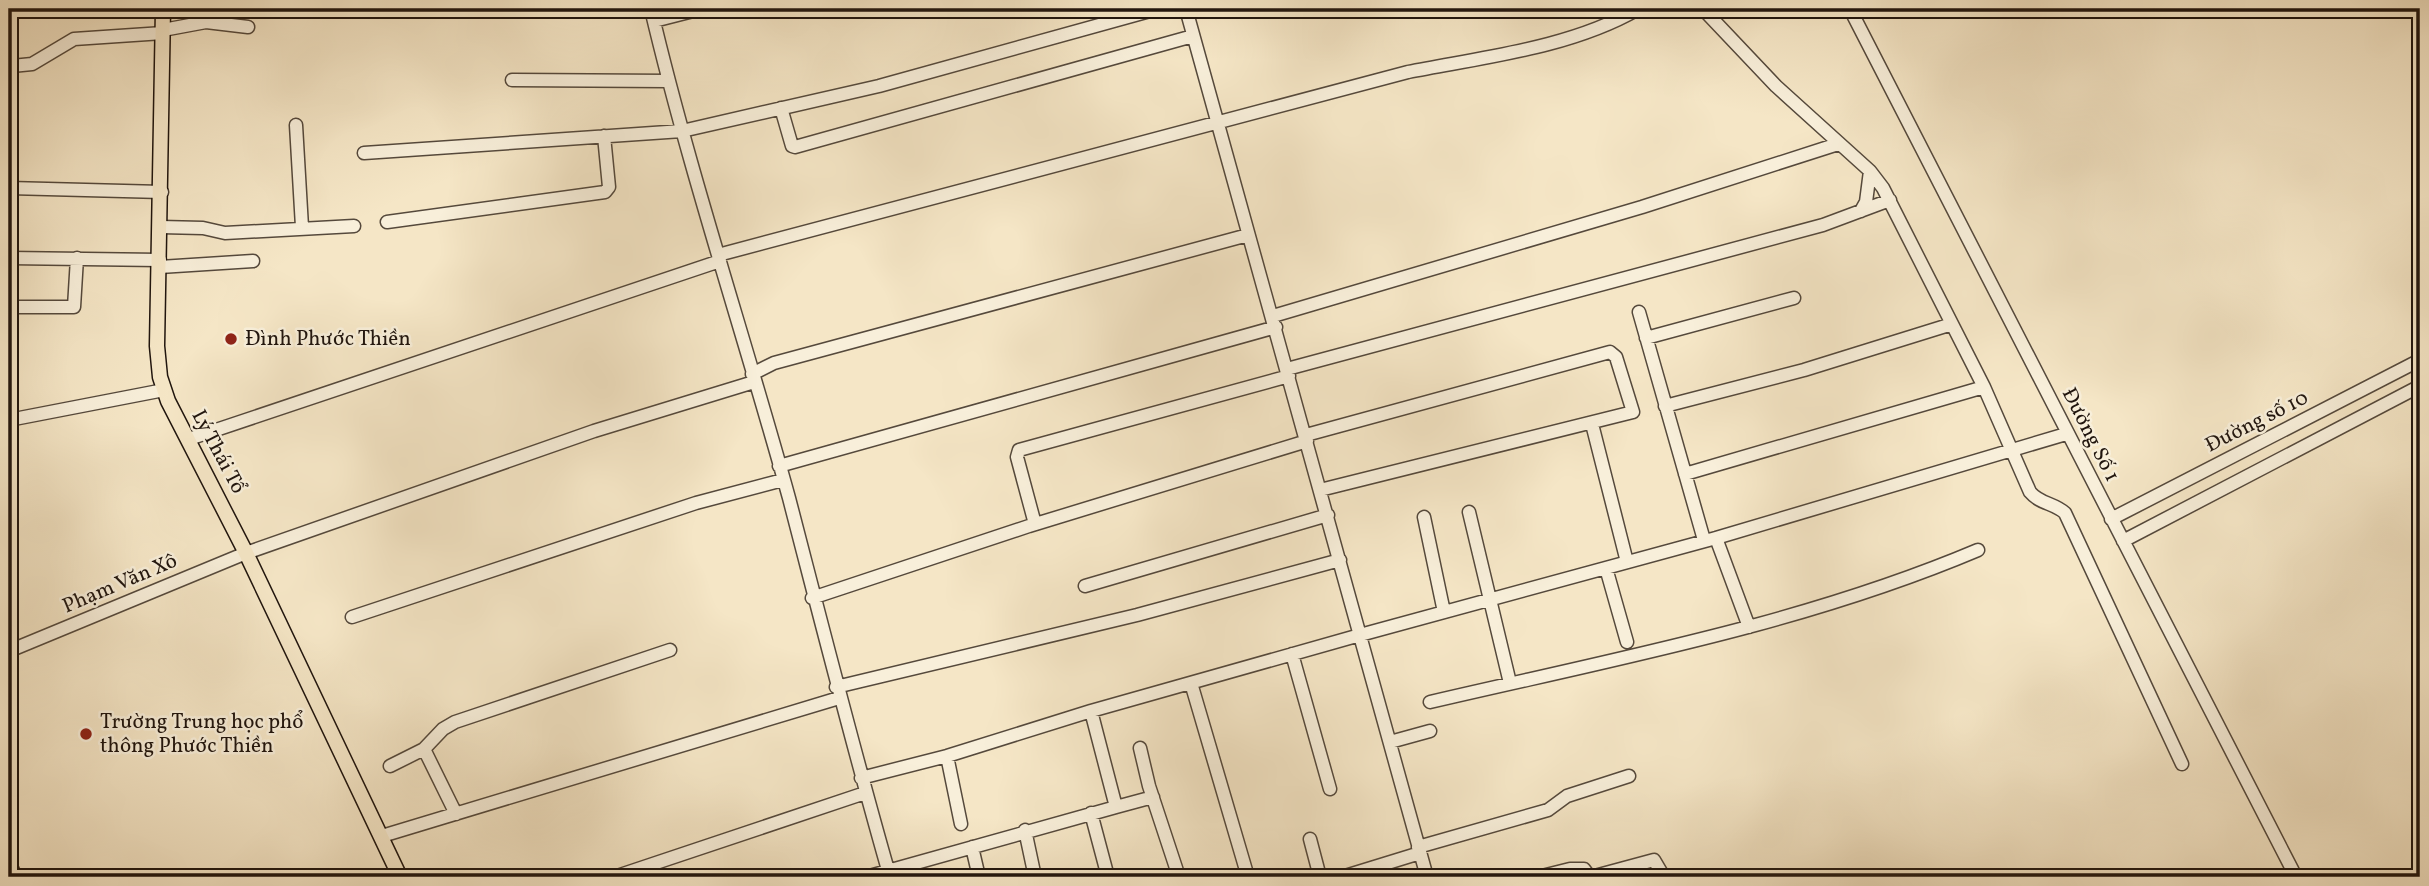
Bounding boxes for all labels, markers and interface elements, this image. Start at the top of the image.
place label: Đình Phước Thiền [245,325,411,354]
marker: Đình Phước Thiền [223,331,239,347]
street label: Đường Số 1 [2054,383,2126,487]
street label: Đường số 10 [2201,384,2313,460]
street label: Lý Thái Tổ [184,405,252,499]
street label: Phạm Văn Xô [58,547,182,621]
place label: Trường Trung học phổ thông Phước Thiền [100,708,304,761]
marker: Trường Trung học phổ thông Phước Thiền [78,726,94,742]

